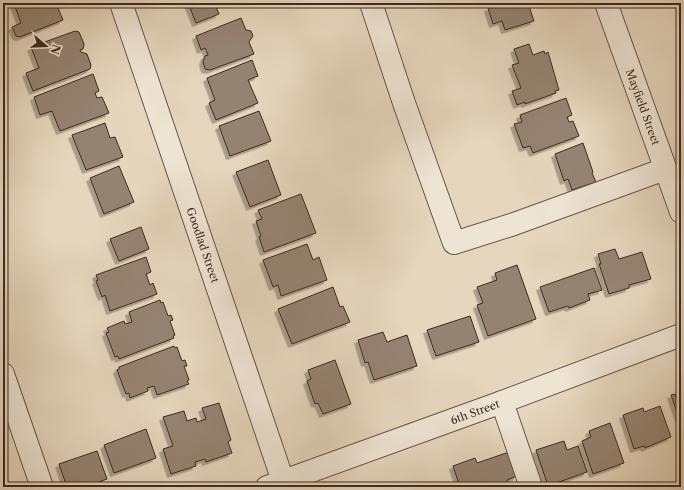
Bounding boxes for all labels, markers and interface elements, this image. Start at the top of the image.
north arrow [26,26,66,66]
text: N [47,42,64,56]
street label: Mayfield Street [623,67,663,147]
street label: Goodlad Street [184,205,223,285]
street label: 6th Street [448,397,502,427]

